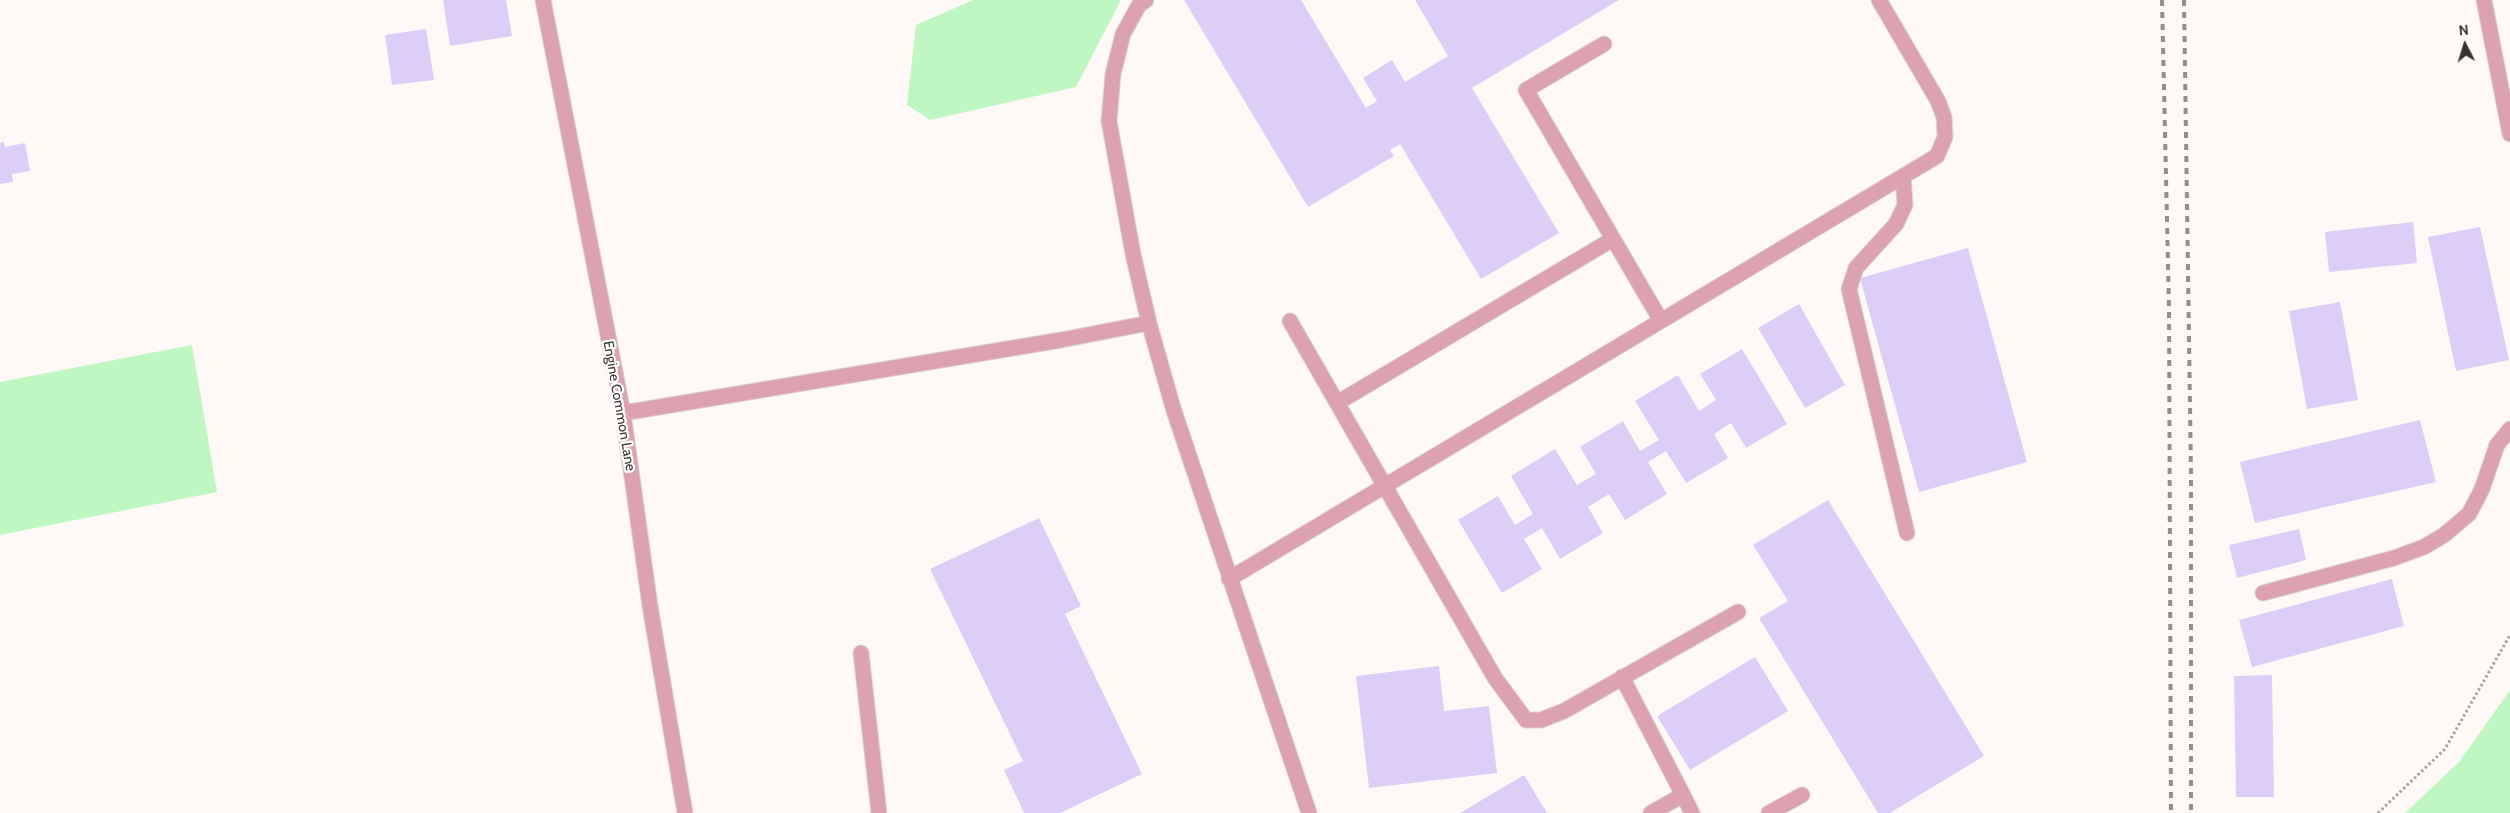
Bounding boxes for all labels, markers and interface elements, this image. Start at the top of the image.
north arrow [2440,20,2490,70]
text: N [2458,21,2469,39]
street label: Engine Common Lane [599,340,639,472]

